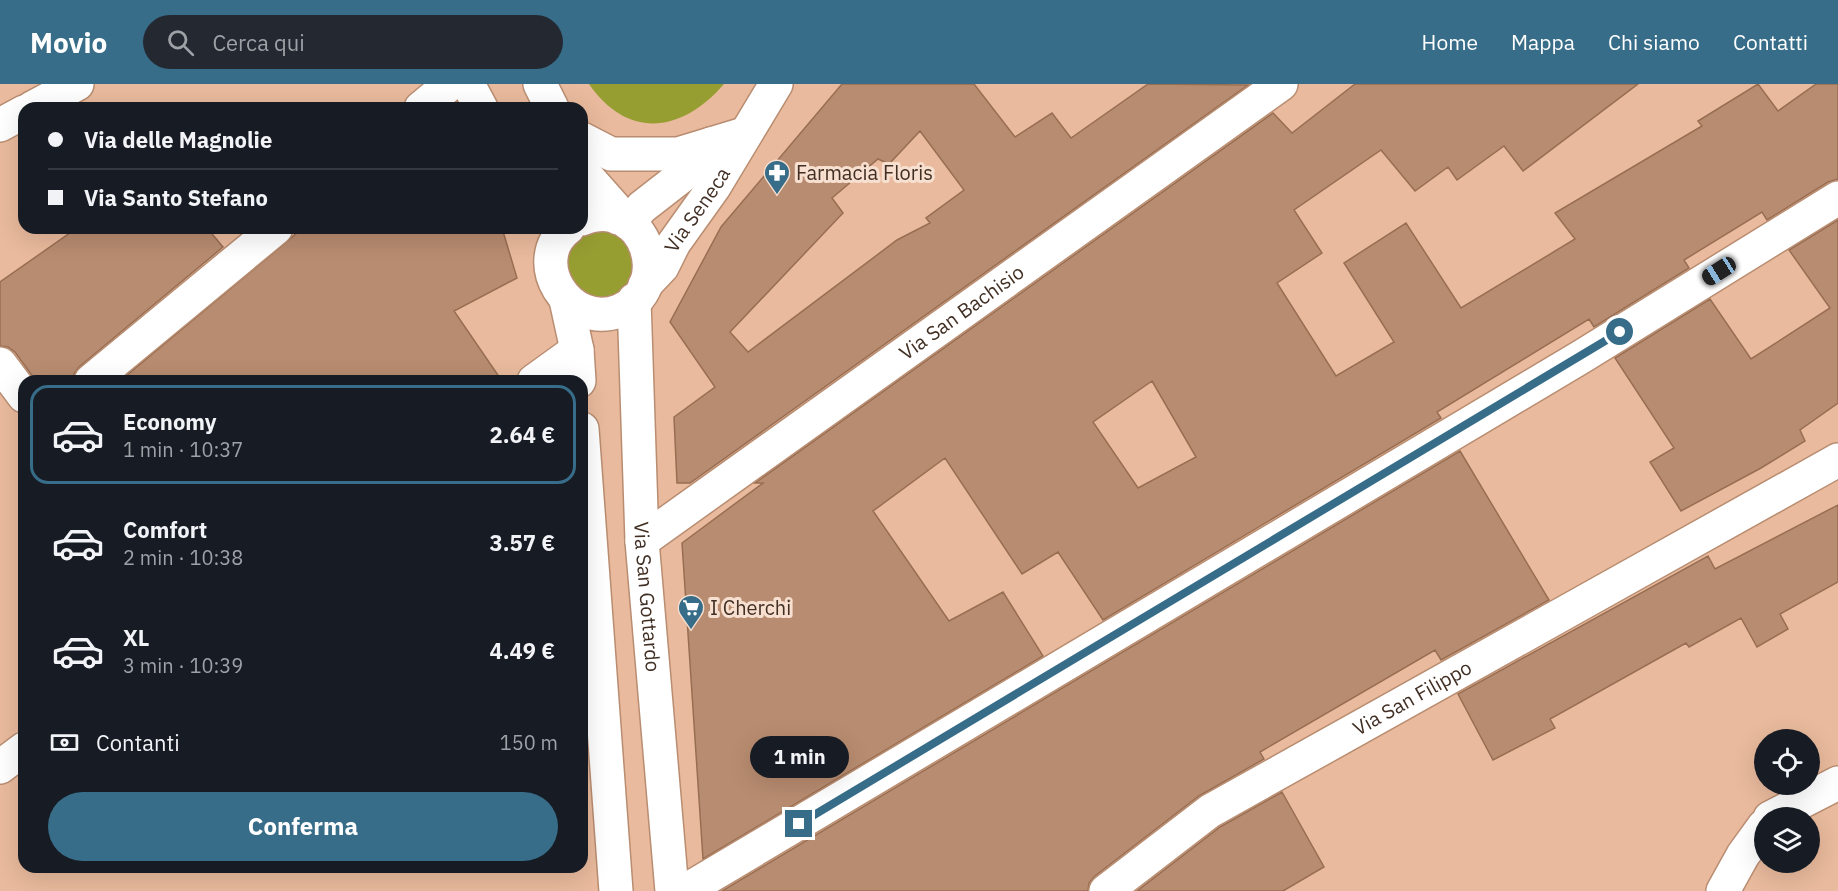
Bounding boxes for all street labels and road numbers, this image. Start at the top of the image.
street label: Via Seneca [658,162,736,257]
street label: Via San Bachisio [894,258,1029,366]
street label: Via San Gottardo [628,521,667,673]
street label: Via San Filippo [1348,653,1476,741]

